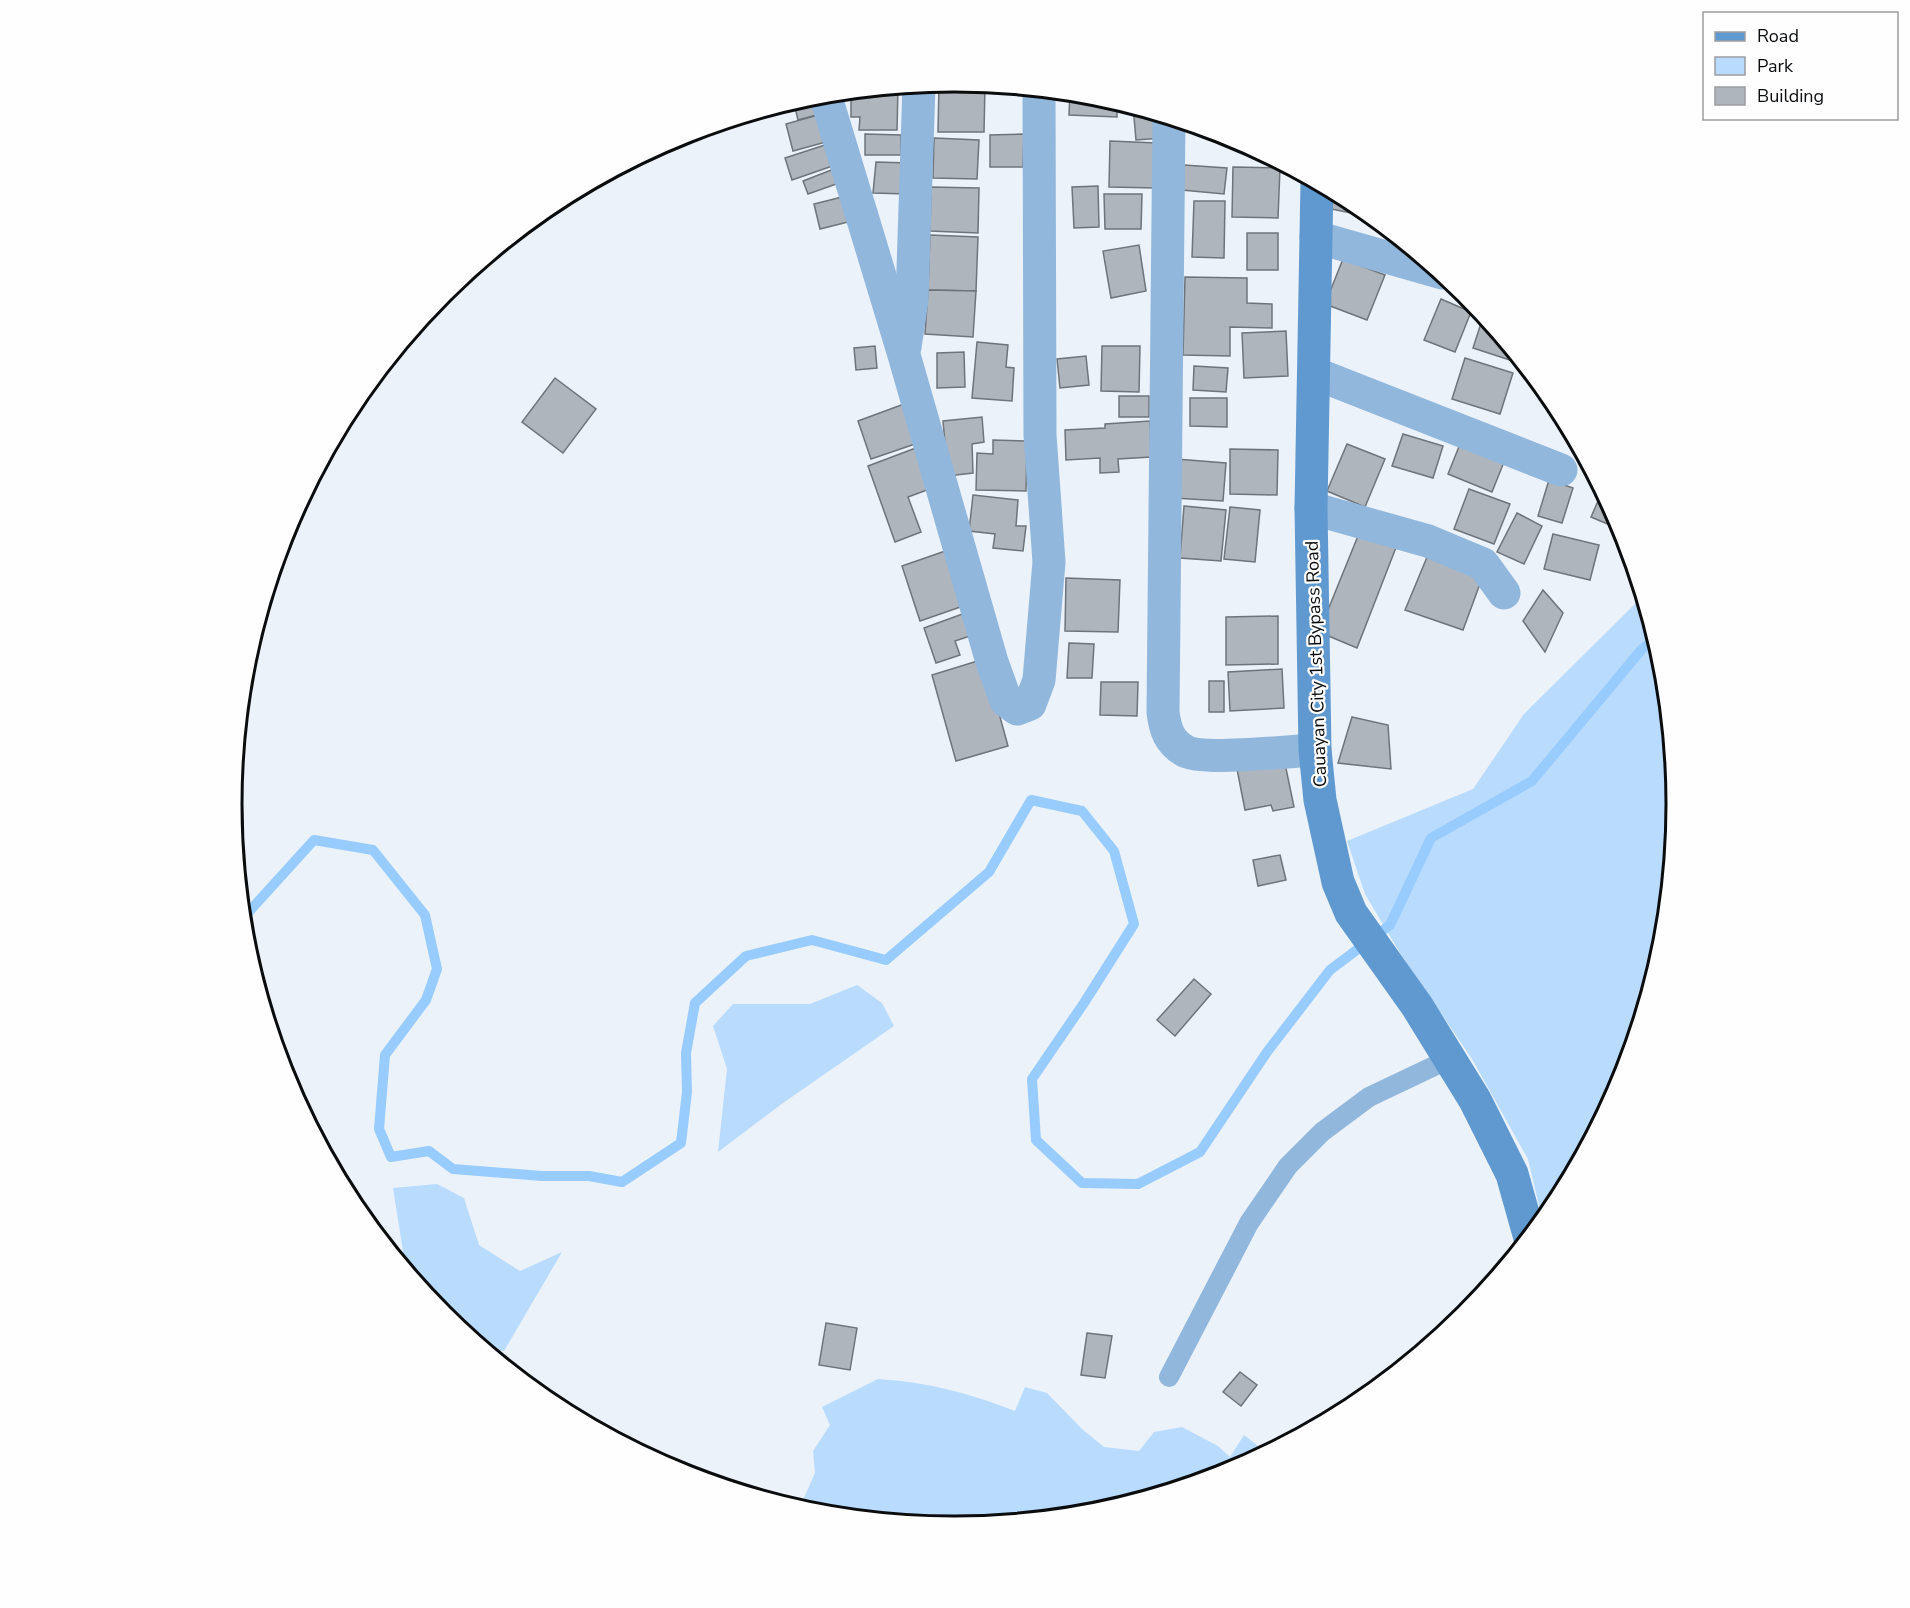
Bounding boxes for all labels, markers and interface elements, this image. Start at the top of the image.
legend [1703,12,1898,120]
text: Road [1757,24,1799,48]
text: Park [1757,54,1794,78]
text: Building [1757,84,1824,108]
street label: Cauayan City 1st Bypass Road [1300,540,1332,788]

